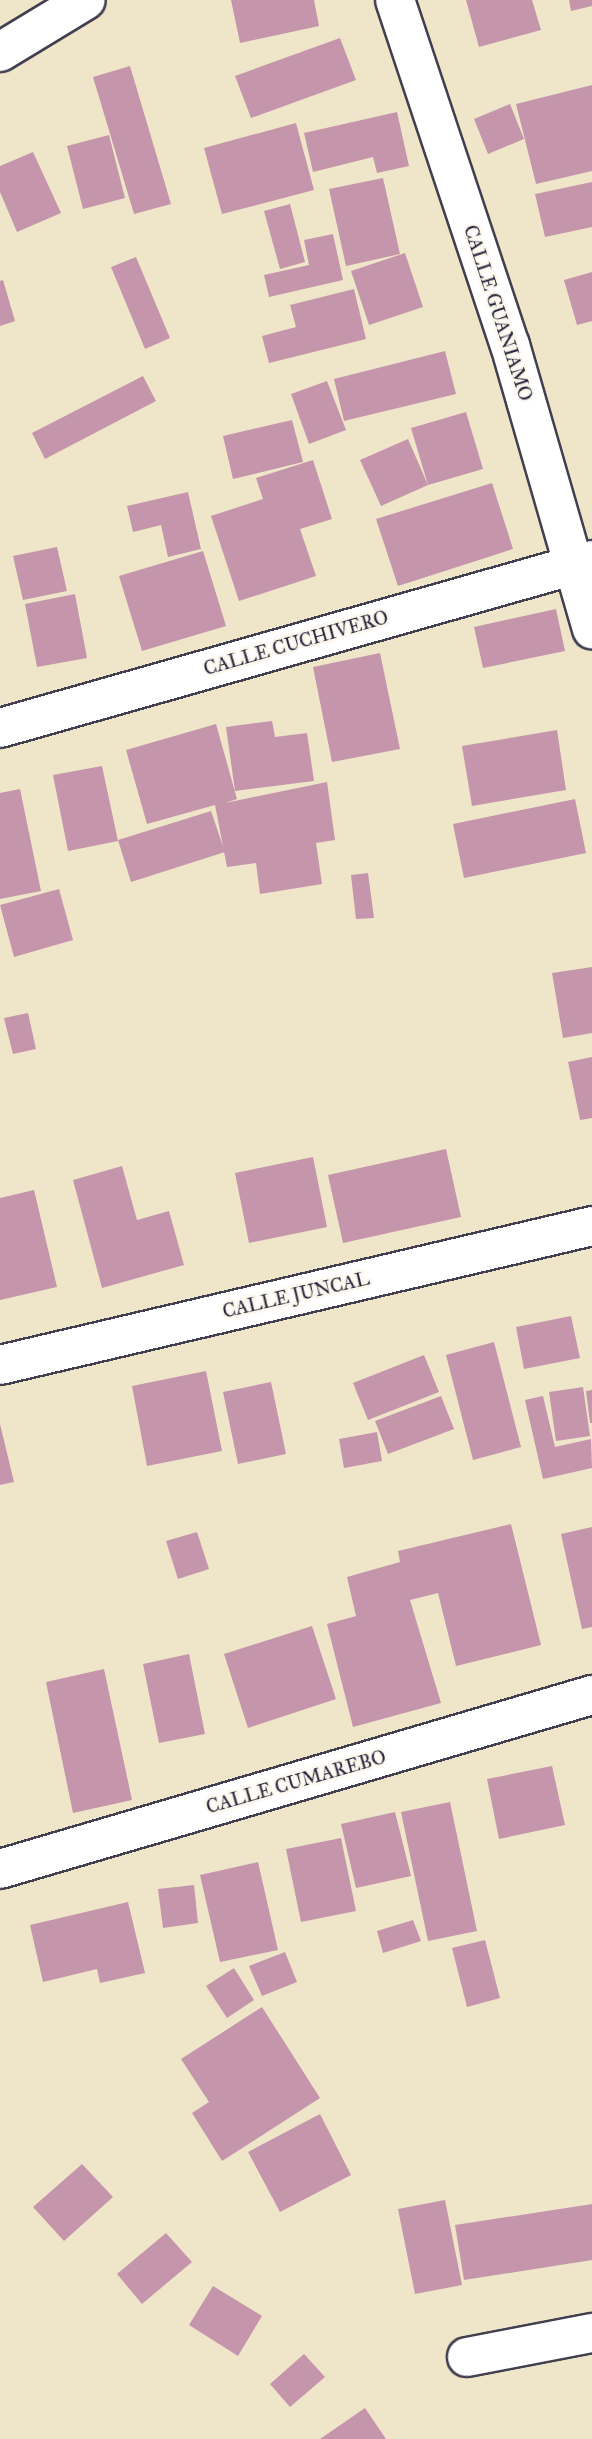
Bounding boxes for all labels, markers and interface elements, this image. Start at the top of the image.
street label: CALLE GUANIAMO [459,222,537,404]
street label: CALLE CUCHIVERO [201,606,391,680]
street label: CALLE JUNCAL [220,1267,372,1323]
street label: CALLE CUMAREBO [204,1745,388,1819]

